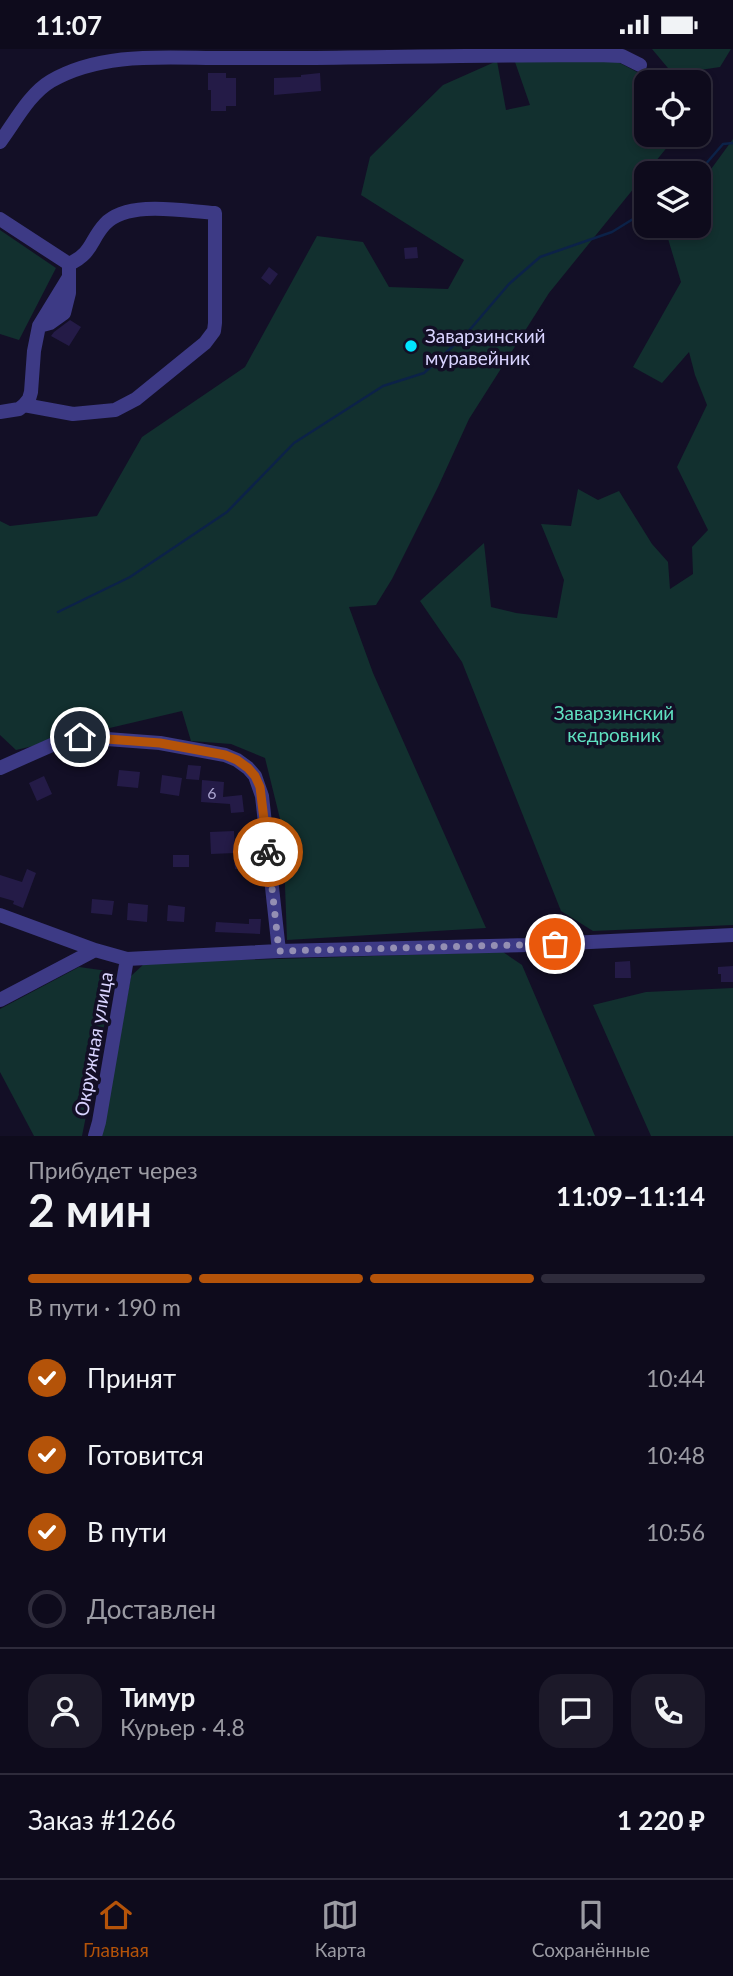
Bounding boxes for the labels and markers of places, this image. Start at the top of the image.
place label: Заварзинский муравейник [425,324,546,369]
marker: Заварзинский муравейник [403,338,419,354]
pin [50,707,110,767]
pin [525,914,585,974]

